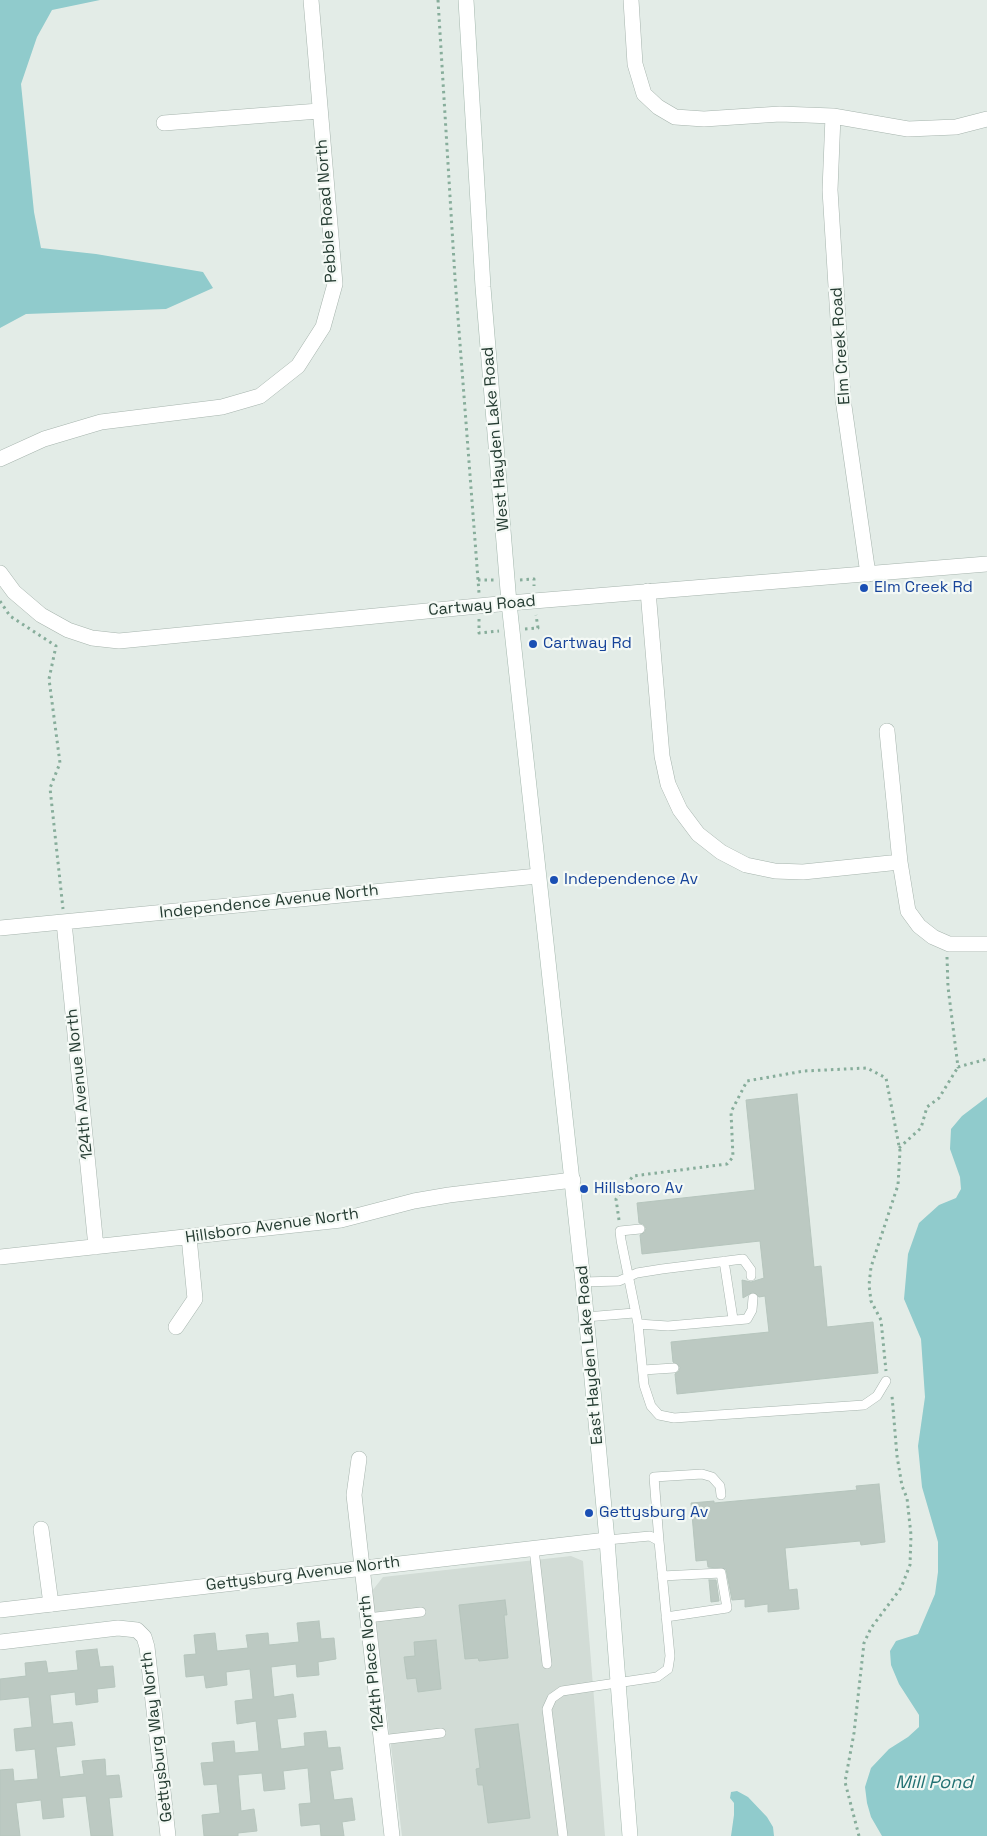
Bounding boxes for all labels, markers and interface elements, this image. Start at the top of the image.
street label: Pebble Road North [312,138,342,284]
street label: Elm Creek Road [827,287,855,405]
street label: West Hayden Lake Road [478,346,514,532]
place label: Elm Creek Rd [874,578,973,598]
marker: Elm Creek Rd [858,582,870,594]
street label: Cartway Road [428,592,536,620]
place label: Cartway Rd [543,634,632,654]
marker: Cartway Rd [527,638,539,650]
place label: Independence Av [564,870,698,890]
marker: Independence Av [548,874,560,886]
street label: Independence Avenue North [159,881,379,923]
street label: 124th Avenue North [63,1008,97,1160]
place label: Hillsboro Av [594,1179,683,1199]
marker: Hillsboro Av [578,1183,590,1195]
street label: Hillsboro Avenue North [184,1204,360,1248]
street label: East Hayden Lake Road [573,1265,607,1445]
place label: Gettysburg Av [599,1503,708,1523]
marker: Gettysburg Av [583,1507,595,1519]
street label: Gettysburg Avenue North [205,1553,401,1595]
street label: 124th Place North [355,1594,389,1732]
street label: Gettysburg Way North [137,1651,177,1823]
water label: Mill Pond [895,1772,973,1794]

